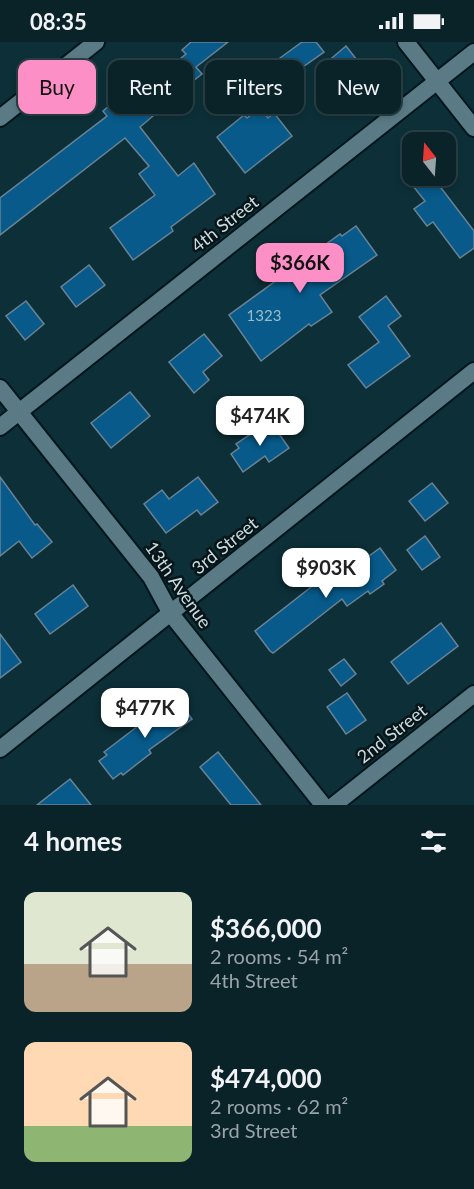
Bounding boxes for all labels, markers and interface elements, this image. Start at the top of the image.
text: 08:35 [30,8,87,35]
chip: Buy [18,60,96,114]
chip: Rent [108,60,193,114]
chip: Filters [205,60,304,114]
chip: New [316,60,401,114]
north arrow [402,132,456,186]
map controls [402,132,456,186]
street label: 4th Street [187,190,263,256]
pin: $366K [258,243,342,294]
text: $366K [270,250,330,274]
house number: 1323 [247,306,281,324]
pin: $474K [218,396,302,447]
text: $474K [230,403,290,427]
street label: 3rd Street [187,512,262,579]
street label: 13th Avenue [141,537,217,632]
pin: $903K [284,548,368,599]
text: $903K [296,555,356,579]
pin: $477K [103,688,187,739]
text: $477K [115,695,175,719]
street label: 2nd Street [352,699,431,767]
text: 4 homes [24,825,122,857]
icon: filters [417,825,450,858]
text: $366,000 [210,912,322,944]
icon: home [72,916,144,988]
text: 2 rooms · 54 m² [210,944,348,968]
text: 4th Street [210,968,298,992]
text: $474,000 [210,1062,322,1094]
icon: home [72,1066,144,1138]
text: 2 rooms · 62 m² [210,1094,348,1118]
text: 3rd Street [210,1118,297,1142]

